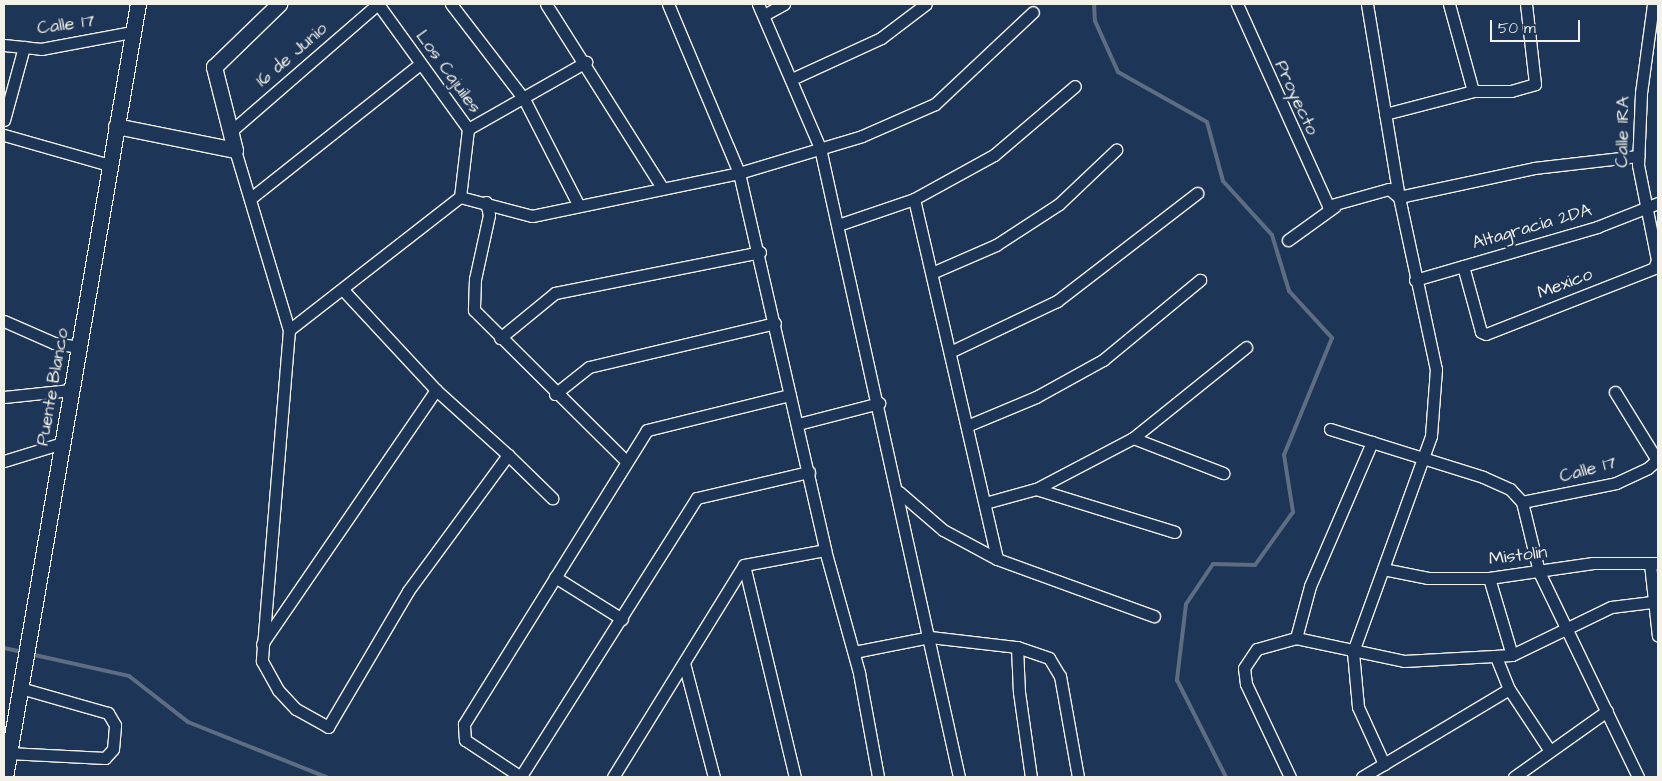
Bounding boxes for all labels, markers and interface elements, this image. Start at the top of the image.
street label: Calle 17 [36,10,96,40]
scale bar [1492,10,1582,42]
street label: 16 de Junio [252,18,332,92]
text: 50 m [1498,18,1536,39]
street label: Los Cajuiles [411,26,485,118]
street label: Proyecto [1269,57,1323,139]
street label: Calle 1RA [1612,96,1634,168]
street label: Altagracia 2DA [1470,200,1594,254]
street label: Mexico [1534,264,1596,304]
street label: Puente Blanco [32,327,74,447]
street label: Calle 17 [1557,452,1619,488]
street label: Mistolin [1488,542,1548,570]

